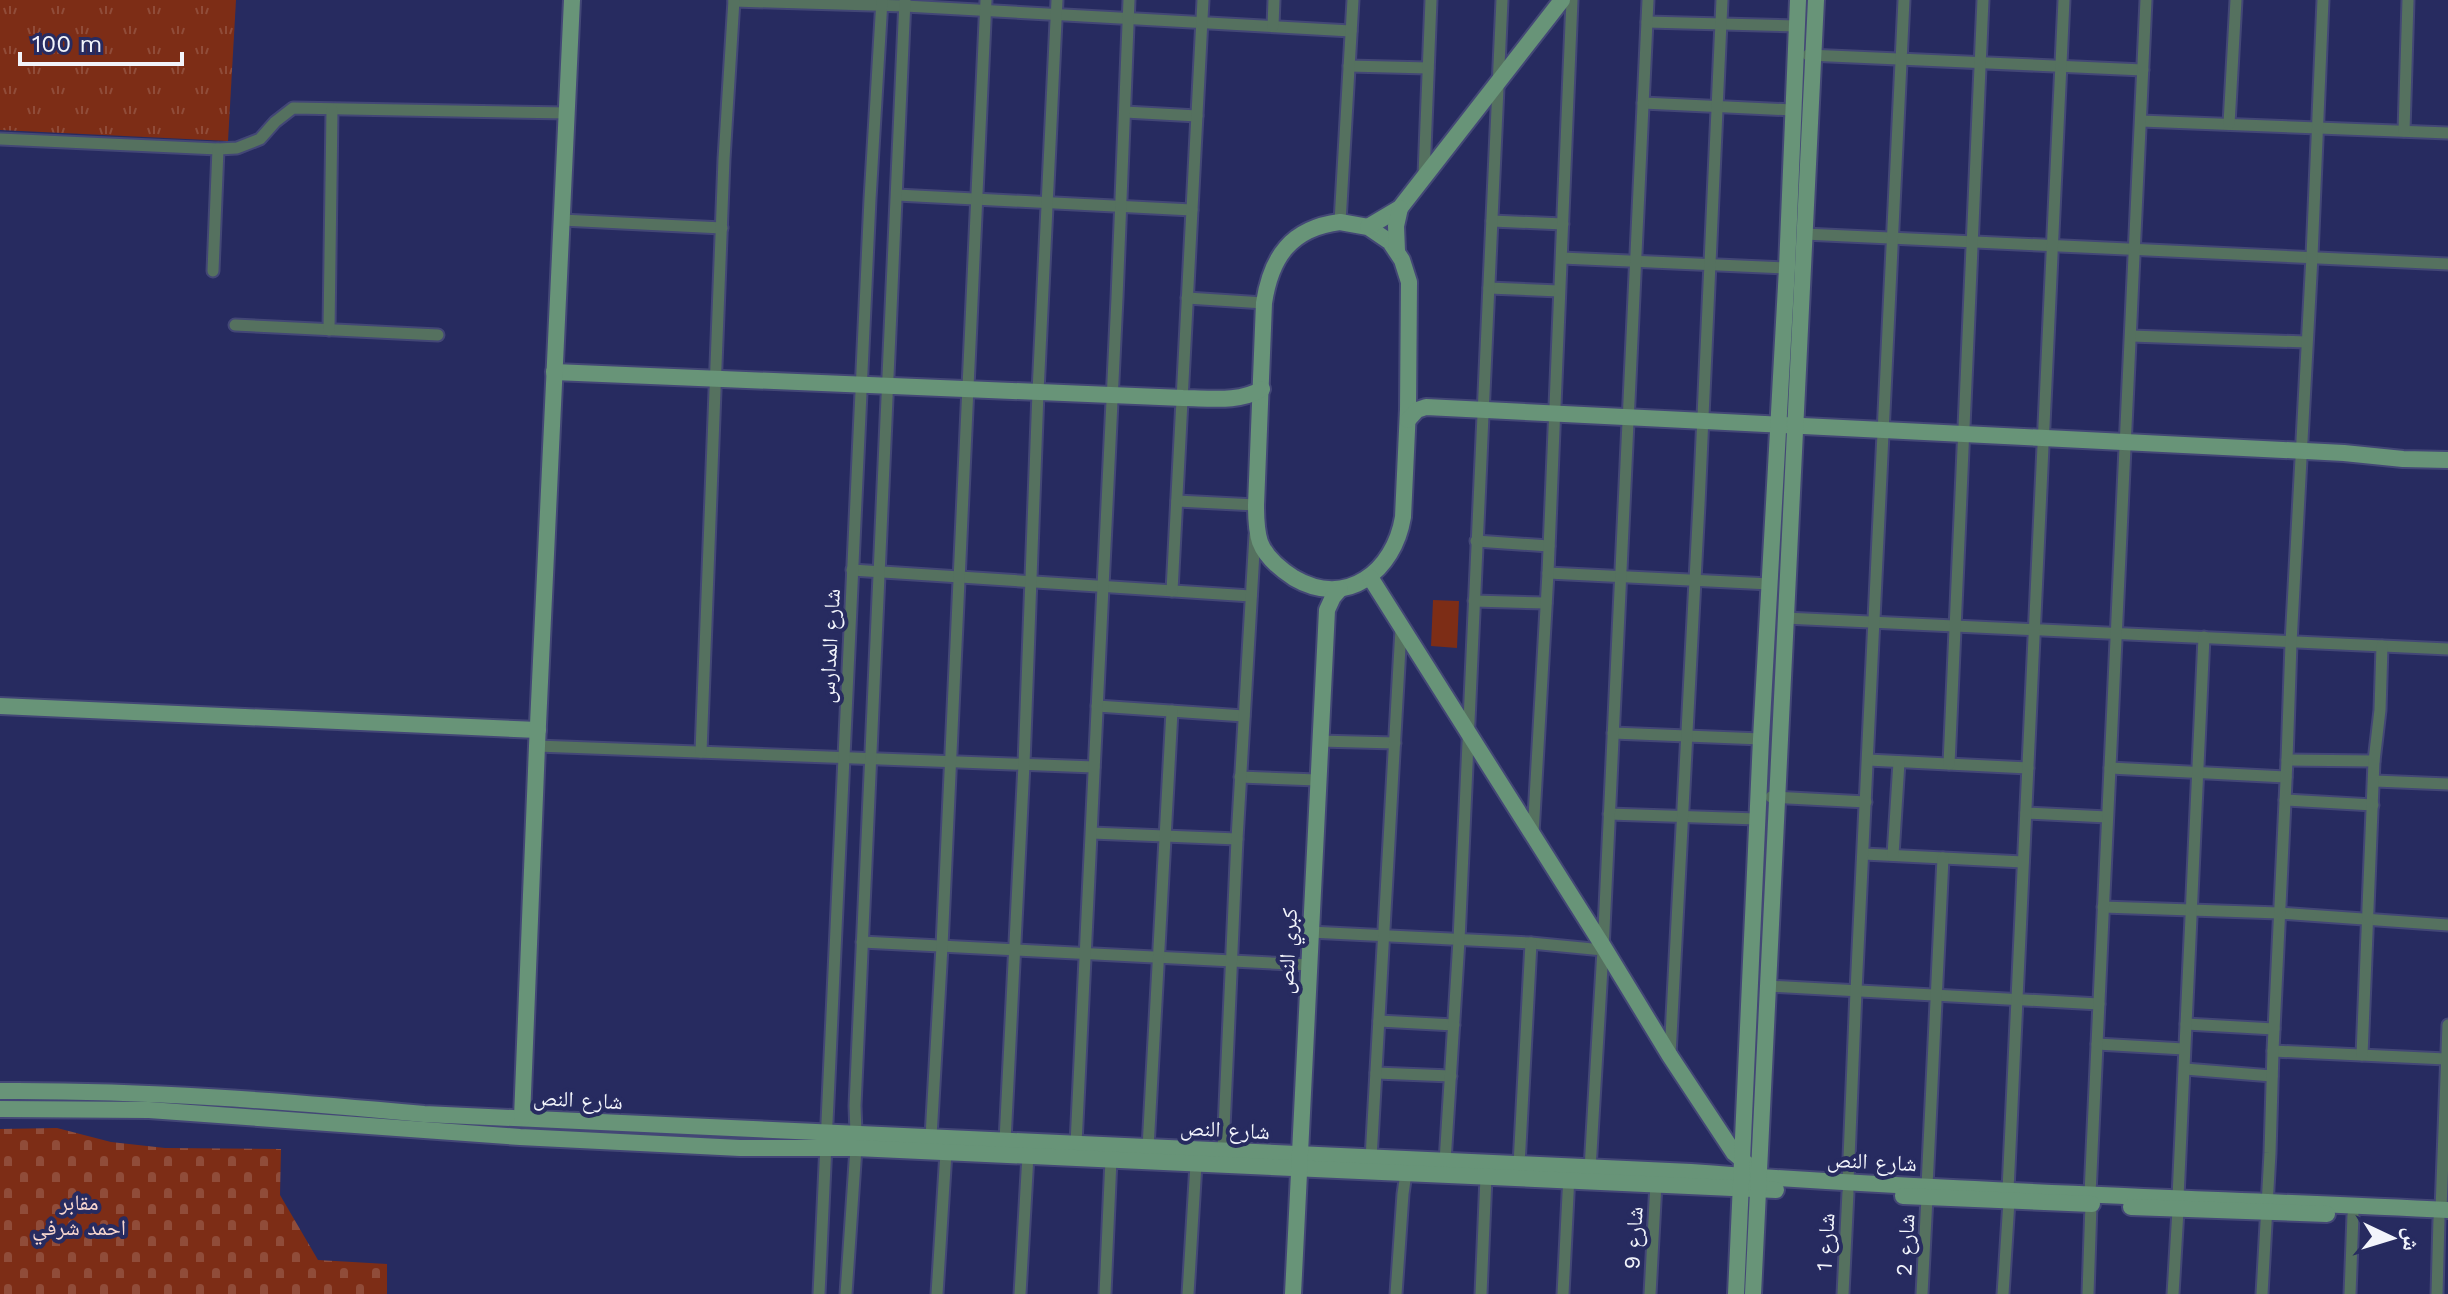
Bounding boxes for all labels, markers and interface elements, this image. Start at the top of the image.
scale bar [20,16,182,66]
text: 100 m [32,30,102,58]
street label: شارع المدارس [814,588,846,704]
street label: كبري النص [1273,907,1307,995]
street label: شارع النص [532,1085,623,1115]
street label: شارع النص [1179,1115,1270,1145]
street label: شارع النص [1826,1147,1917,1177]
park label: مقابر احمد شرفي [32,1190,126,1245]
north arrow [2352,1198,2432,1278]
street label: شارع 9 [1619,1206,1649,1270]
street label: شارع 1 [1812,1212,1840,1272]
street label: شارع 2 [1891,1213,1921,1277]
text: ش [2397,1227,2425,1252]

